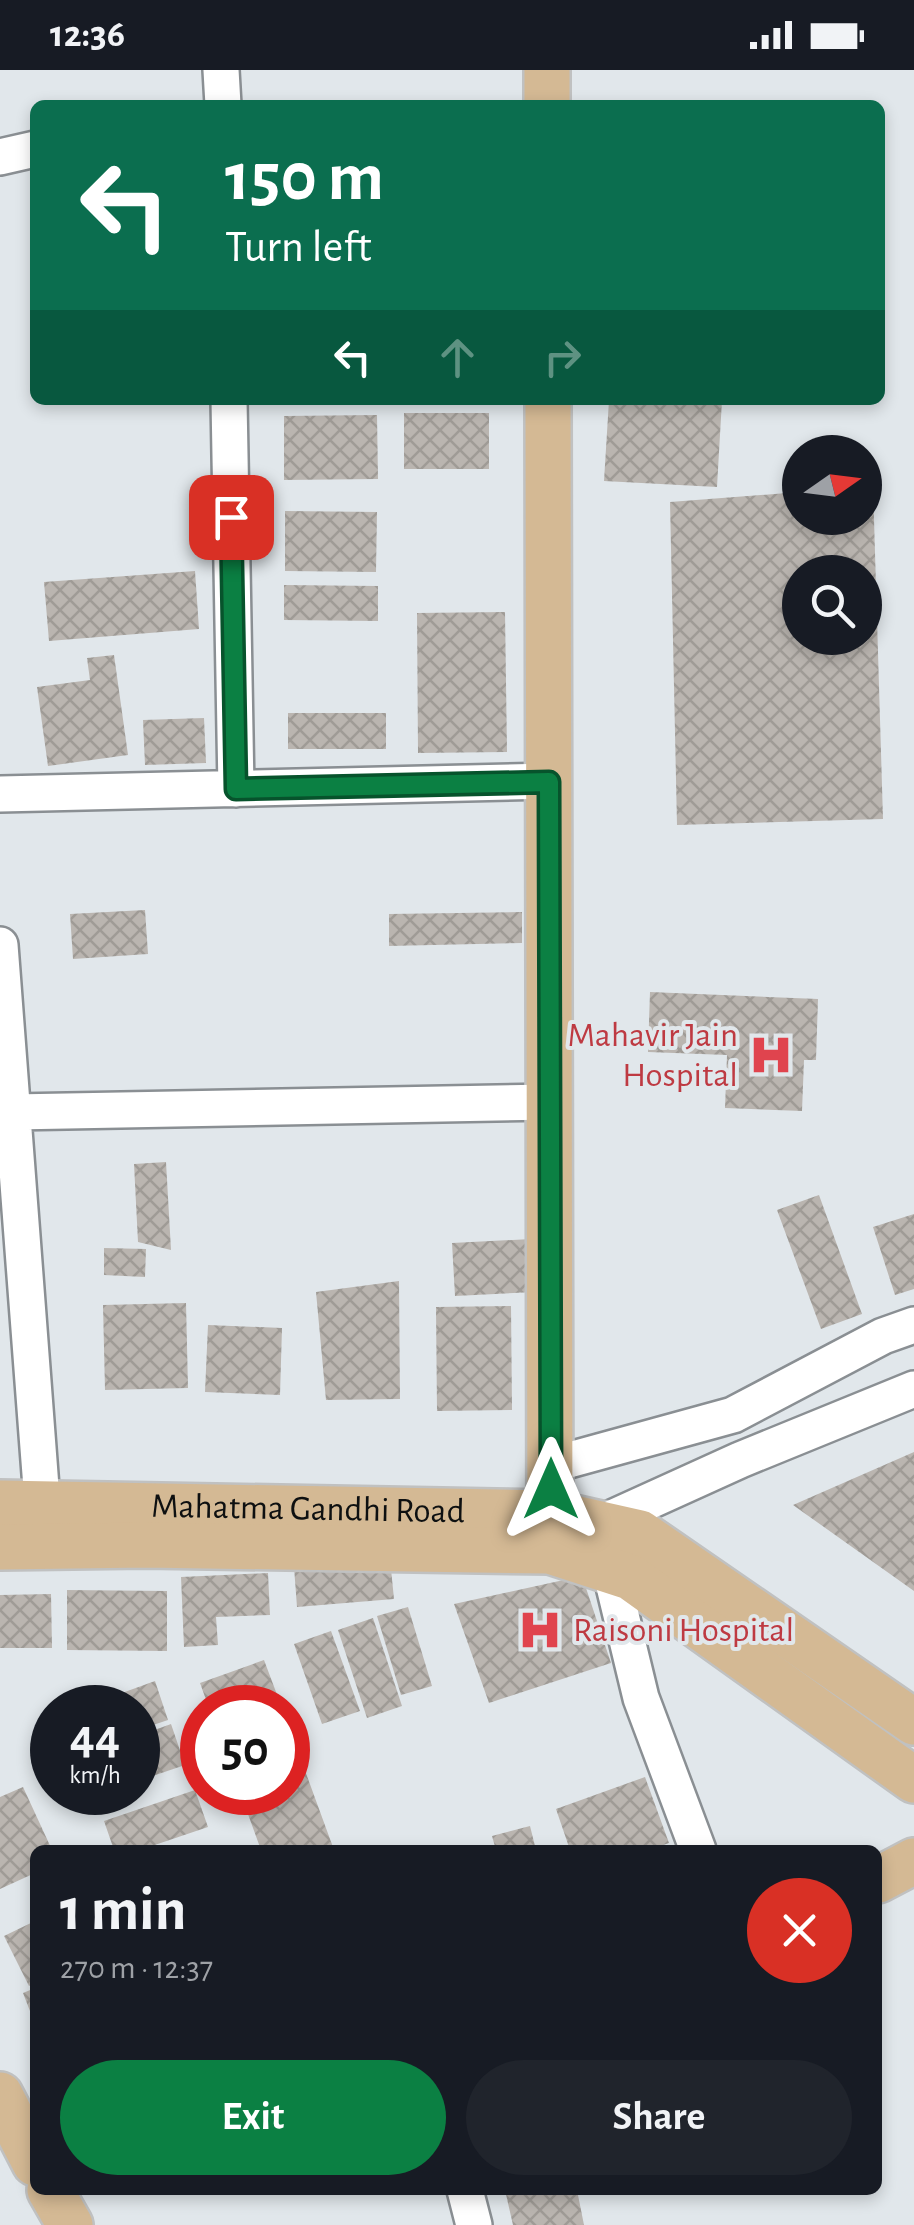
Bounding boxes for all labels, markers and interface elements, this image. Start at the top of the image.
text: 12:36 [50,16,125,54]
icon: left [60,140,190,270]
text: 150 m [225,143,384,213]
text: Turn left [225,225,372,270]
icon: left [325,330,380,385]
icon: ahead [430,330,485,385]
icon: right [535,330,590,385]
north arrow [782,435,882,535]
map controls [782,435,882,655]
pin [189,475,274,560]
icon: arrive [204,490,259,545]
button: search [782,555,882,655]
place label: Mahavir Jain Hospital [567,1018,738,1093]
hospital icon: Mahavir Jain Hospital [747,1031,795,1079]
position arrow [499,1437,603,1541]
street label: Mahatma Gandhi Road [151,1488,465,1529]
hospital icon: Raisoni Hospital [516,1606,564,1654]
place label: Raisoni Hospital [573,1613,794,1648]
speed limit sign: 50 [180,1685,310,1815]
text: 44 [70,1713,120,1763]
text: km/h [69,1763,121,1788]
button: close [747,1878,852,1983]
text: 1 min [60,1881,186,1941]
text: 270 m · 12:37 [60,1952,213,1984]
button: Exit [60,2060,446,2175]
button: Share [466,2060,852,2175]

